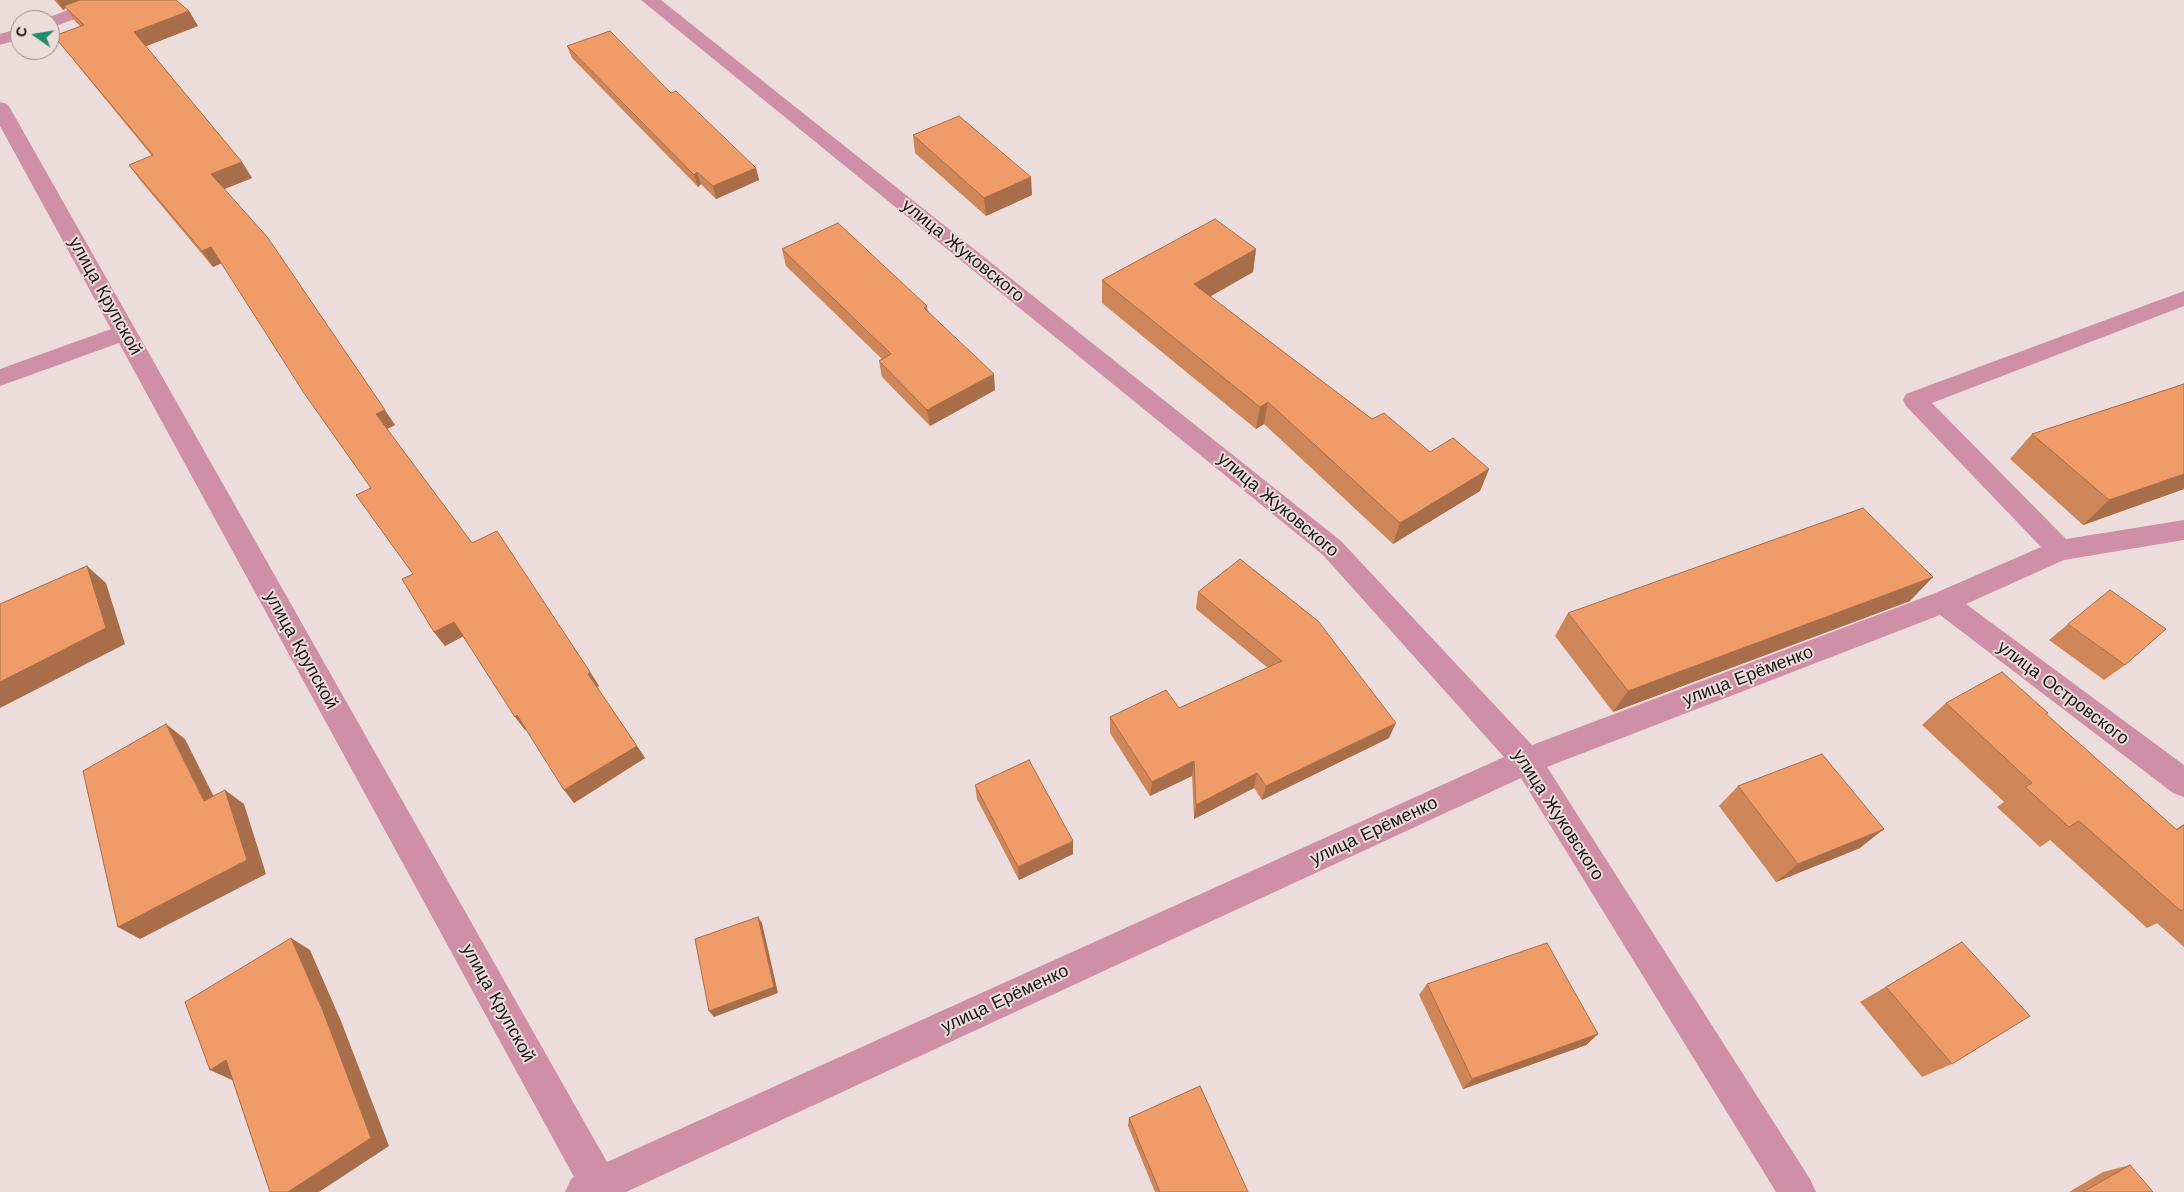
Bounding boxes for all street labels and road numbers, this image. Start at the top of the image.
street label: улица Жуковского [897,195,1029,307]
street label: улица Крупской [64,233,146,359]
street label: улица Жуковского [1213,448,1343,562]
street label: улица Крупской [260,587,342,713]
street label: улица Островского [1993,636,2133,750]
street label: улица Ерёменко [1680,641,1816,711]
street label: улица Жуковского [1508,745,1608,885]
street label: улица Ерёменко [1307,792,1441,870]
street label: улица Крупской [457,940,539,1066]
street label: улица Ерёменко [938,960,1072,1038]

